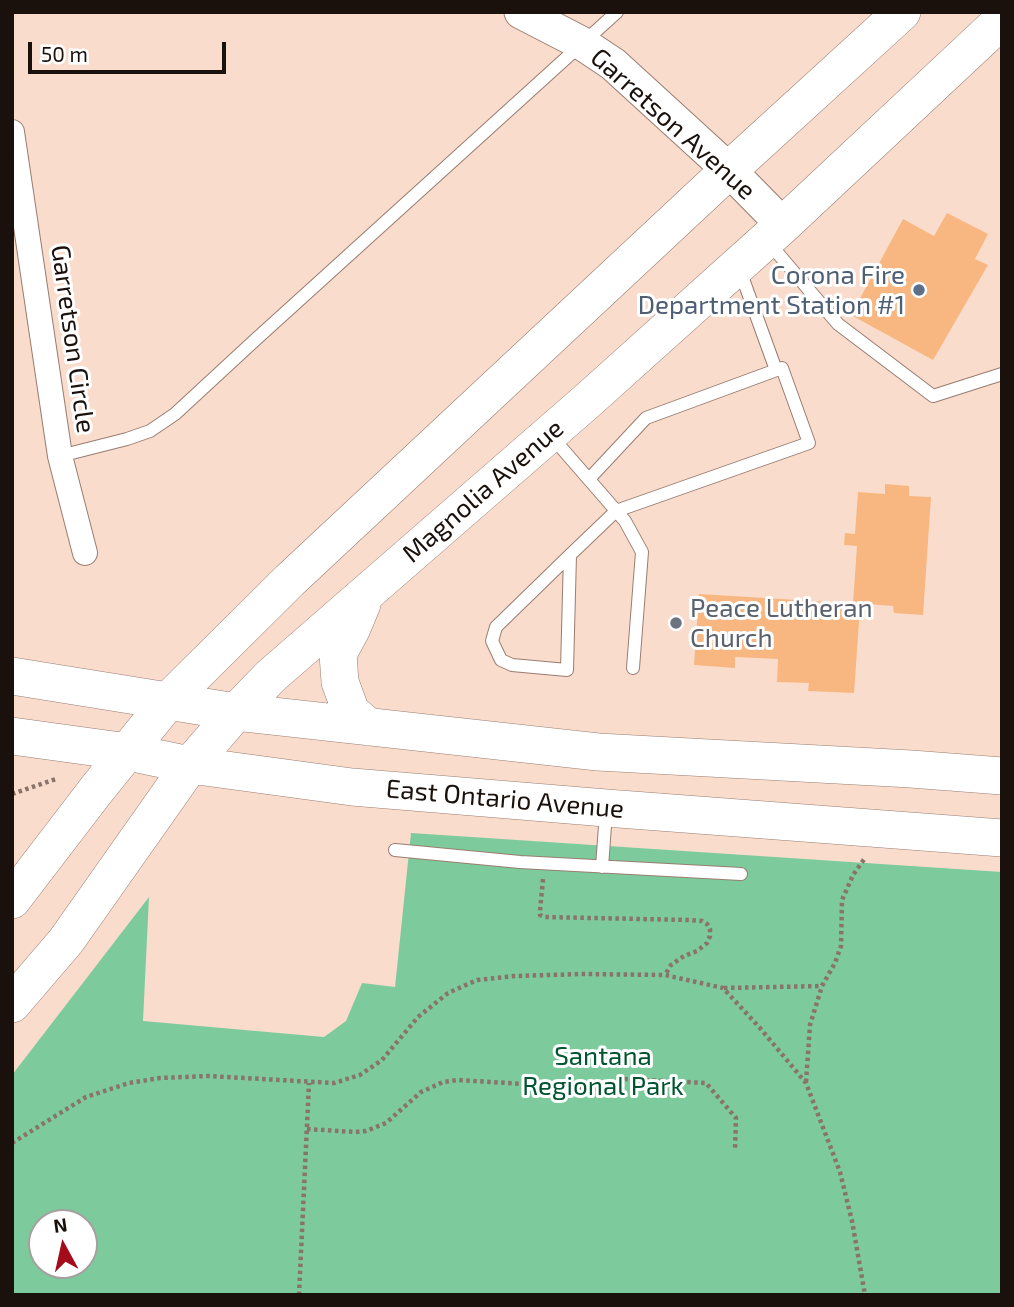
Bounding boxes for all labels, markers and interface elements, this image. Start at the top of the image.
scale bar [32,28,229,72]
text: 50 m [41,41,88,66]
street label: Garretson Avenue [584,42,762,206]
street label: Garretson Circle [44,243,102,435]
place label: Corona Fire Department Station #1 [638,259,905,320]
marker: Corona Fire Department Station #1 [911,282,927,298]
street label: Magnolia Avenue [396,413,570,569]
place label: Peace Lutheran Church [690,592,873,654]
marker: Peace Lutheran Church [668,615,684,631]
street label: East Ontario Avenue [385,773,625,825]
park label: Santana Regional Park [522,1040,684,1102]
north arrow [28,1209,98,1279]
text: N [52,1212,69,1237]

